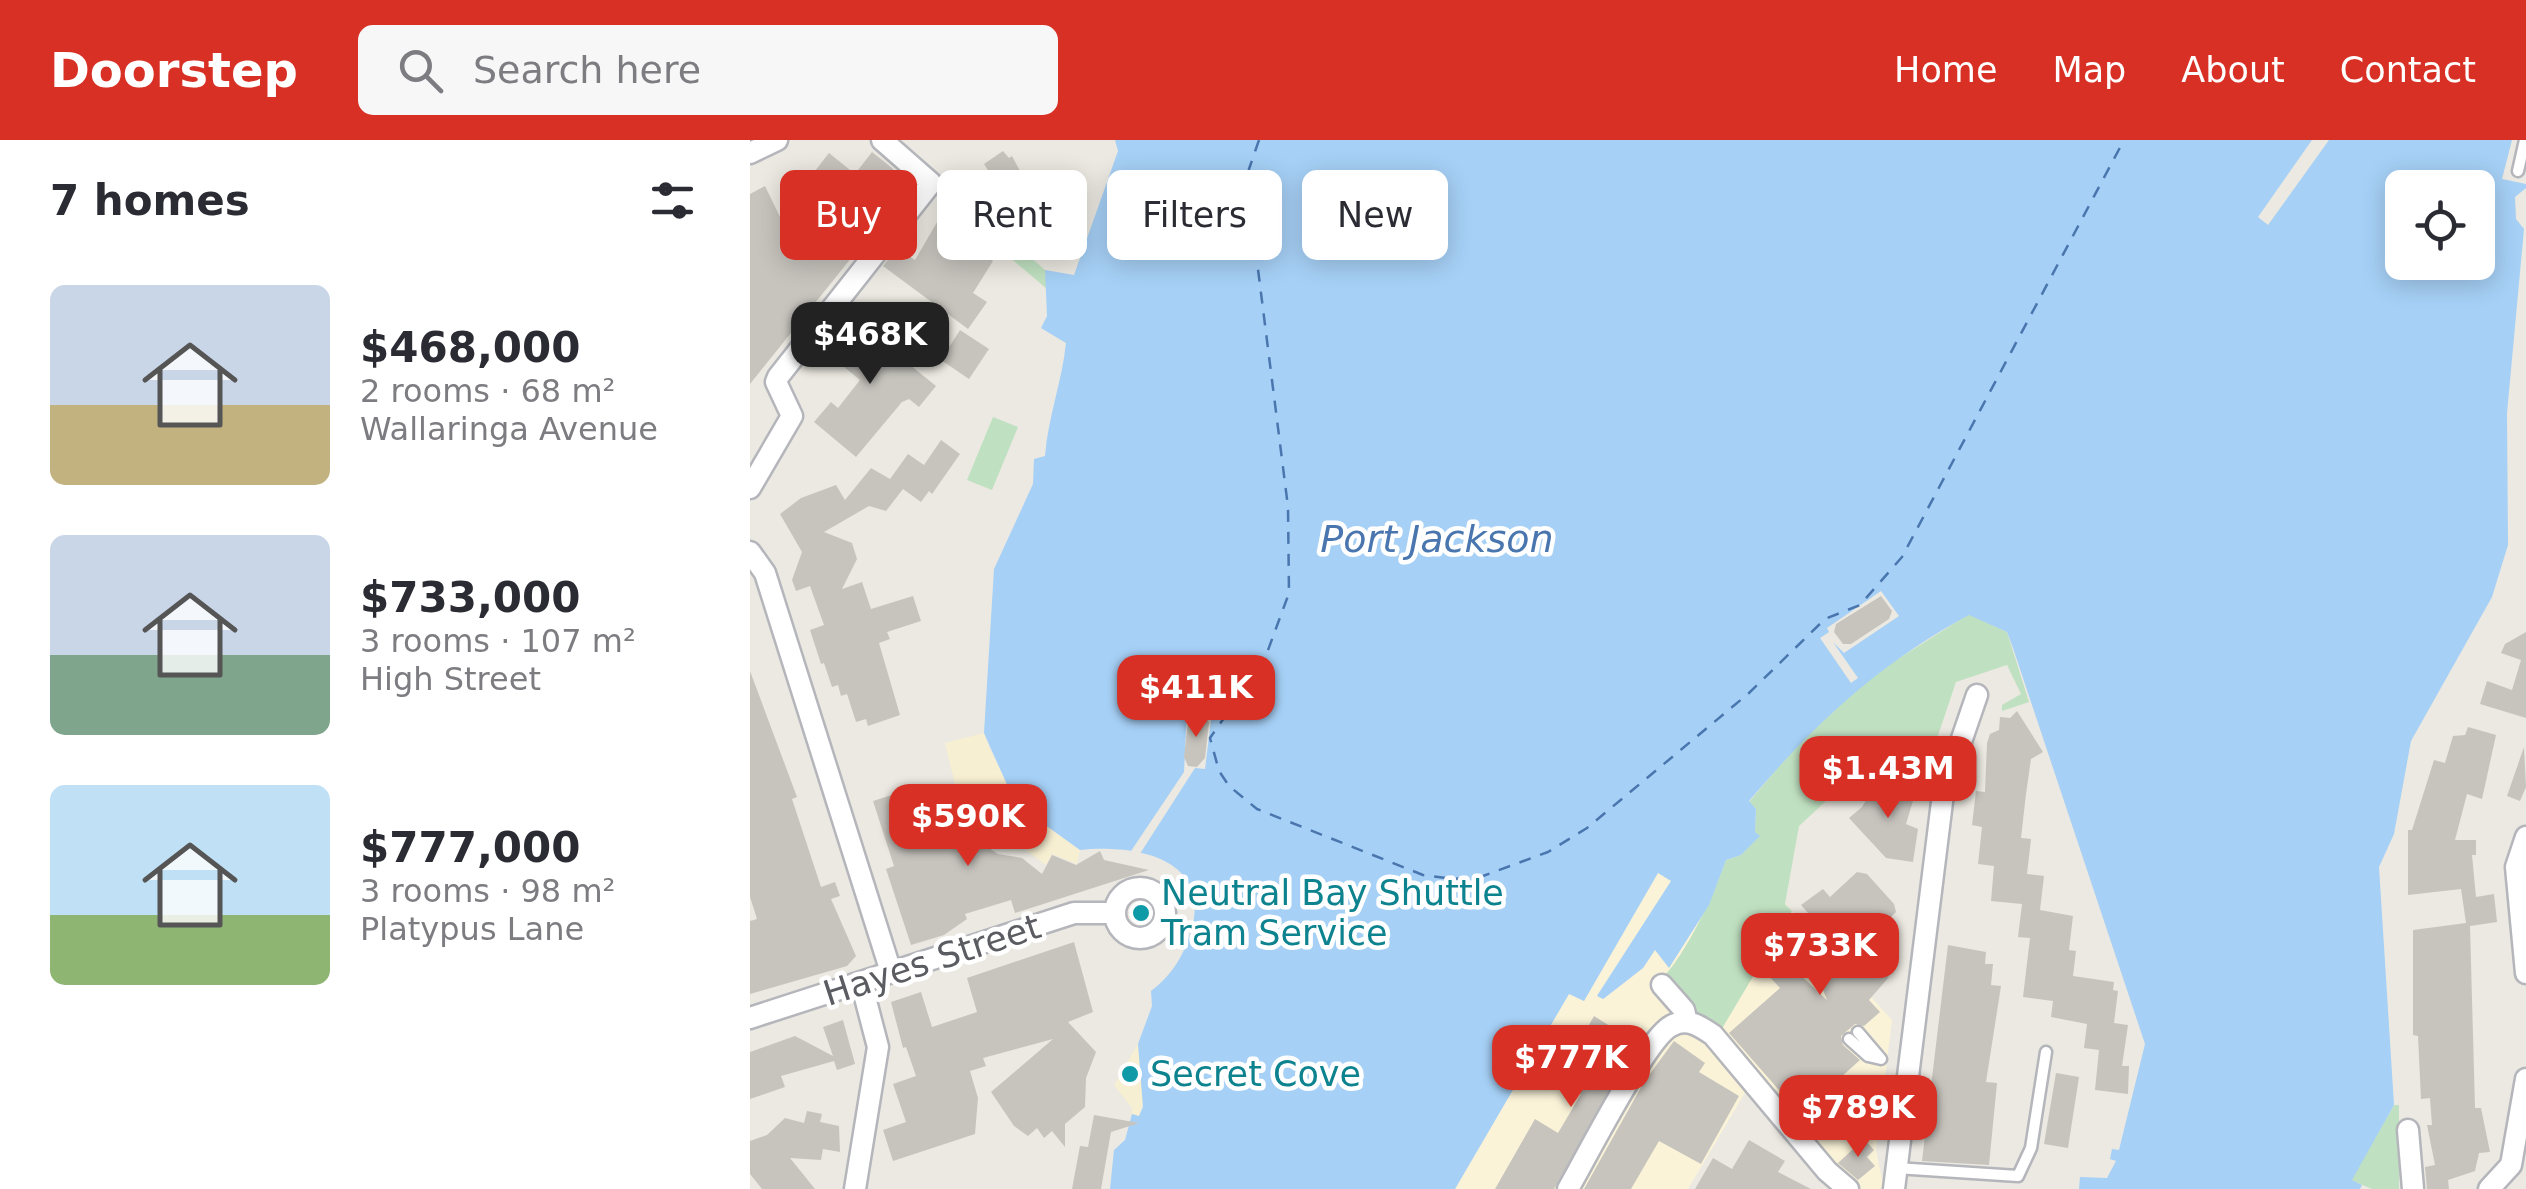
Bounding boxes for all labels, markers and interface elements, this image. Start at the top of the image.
search box [358,25,1058,115]
text: Doorstep [50,42,298,98]
icon: search [393,43,448,98]
text: Search here [473,48,701,92]
text: Home [1894,50,1997,90]
text: Map [2052,50,2126,90]
text: About [2181,50,2285,90]
text: Contact [2340,50,2476,90]
chip: Buy [780,170,917,260]
chip: Rent [937,170,1087,260]
chip: Filters [1107,170,1282,260]
chip: New [1302,170,1448,260]
map controls [2385,170,2495,280]
button: locate [2385,170,2495,280]
icon: filters [645,173,700,228]
text: 7 homes [50,176,250,225]
pin: $468K [800,302,940,387]
text: $468K [813,315,927,353]
text: $468,000 [360,323,581,372]
icon: home [130,325,250,445]
text: 2 rooms · 68 m² [360,372,615,410]
text: Wallaringa Avenue [360,410,658,448]
water label: Port Jackson [1320,517,1554,561]
text: $733,000 [360,573,581,622]
icon: home [130,575,250,695]
text: 3 rooms · 107 m² [360,622,636,660]
pin: $411K [1126,655,1266,740]
text: High Street [360,660,541,698]
text: $411K [1139,668,1253,706]
pin: $1.43M [1807,736,1969,821]
text: $1.43M [1821,749,1955,787]
pin: $590K [898,784,1038,869]
text: $590K [911,797,1025,835]
text: $777,000 [360,823,581,872]
icon: home [130,825,250,945]
text: 3 rooms · 98 m² [360,872,615,910]
place label: Neutral Bay Shuttle Tram Service [1160,873,1504,953]
marker: Neutral Bay Shuttle Tram Service [1130,902,1152,924]
street label: Hayes Street [818,906,1046,1014]
text: Platypus Lane [360,910,584,948]
pin: $733K [1750,913,1890,998]
text: $733K [1763,926,1877,964]
pin: $777K [1501,1025,1641,1110]
text: $777K [1514,1038,1628,1076]
place label: Secret Cove [1150,1054,1361,1094]
marker: Secret Cove [1119,1063,1141,1085]
pin: $789K [1788,1075,1928,1160]
text: $789K [1801,1088,1915,1126]

